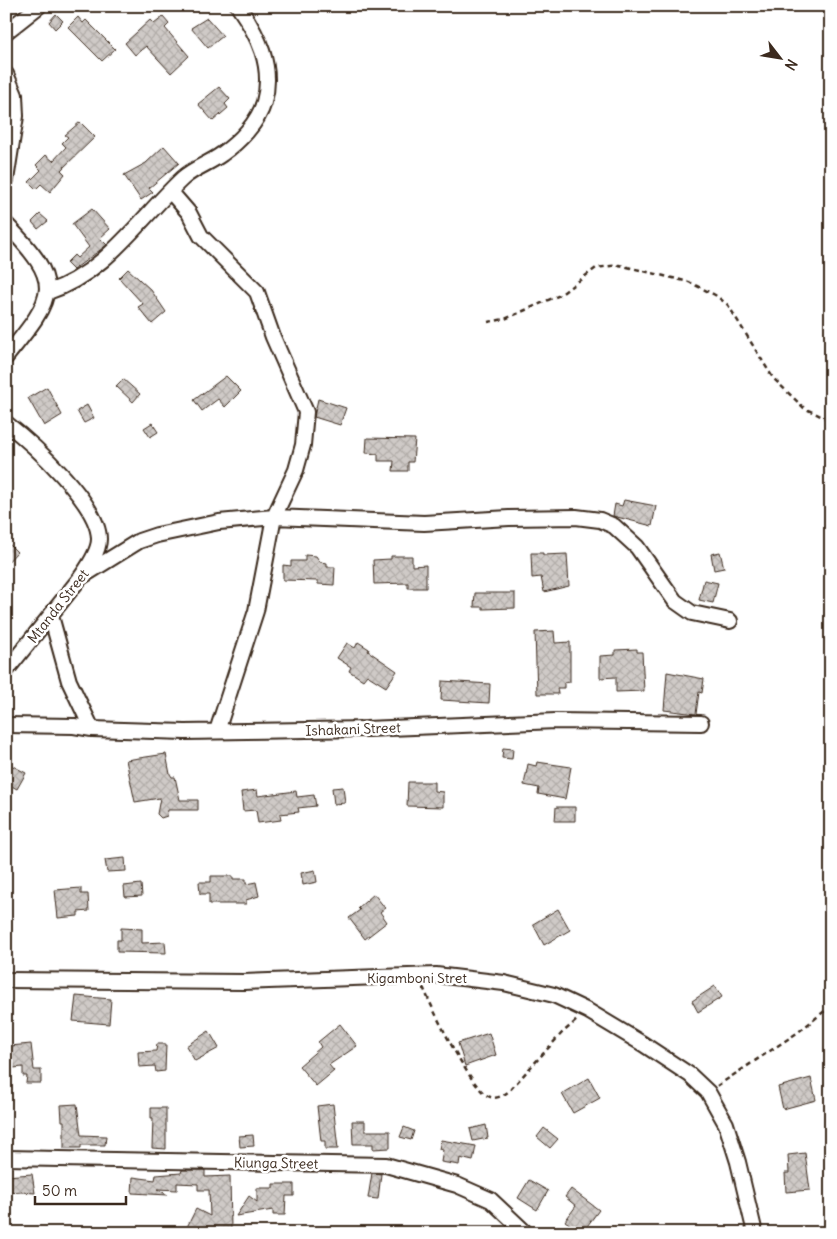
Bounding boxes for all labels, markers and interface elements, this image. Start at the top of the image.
north arrow [754,32,804,82]
text: N [781,56,801,73]
street label: Mtanda Street [23,565,93,647]
street label: Ishakani Street [305,718,401,740]
street label: Kigamboni Stret [367,969,467,987]
street label: Kiunga Street [234,1153,319,1173]
scale bar [35,1174,126,1206]
text: 50 m [42,1181,77,1200]

